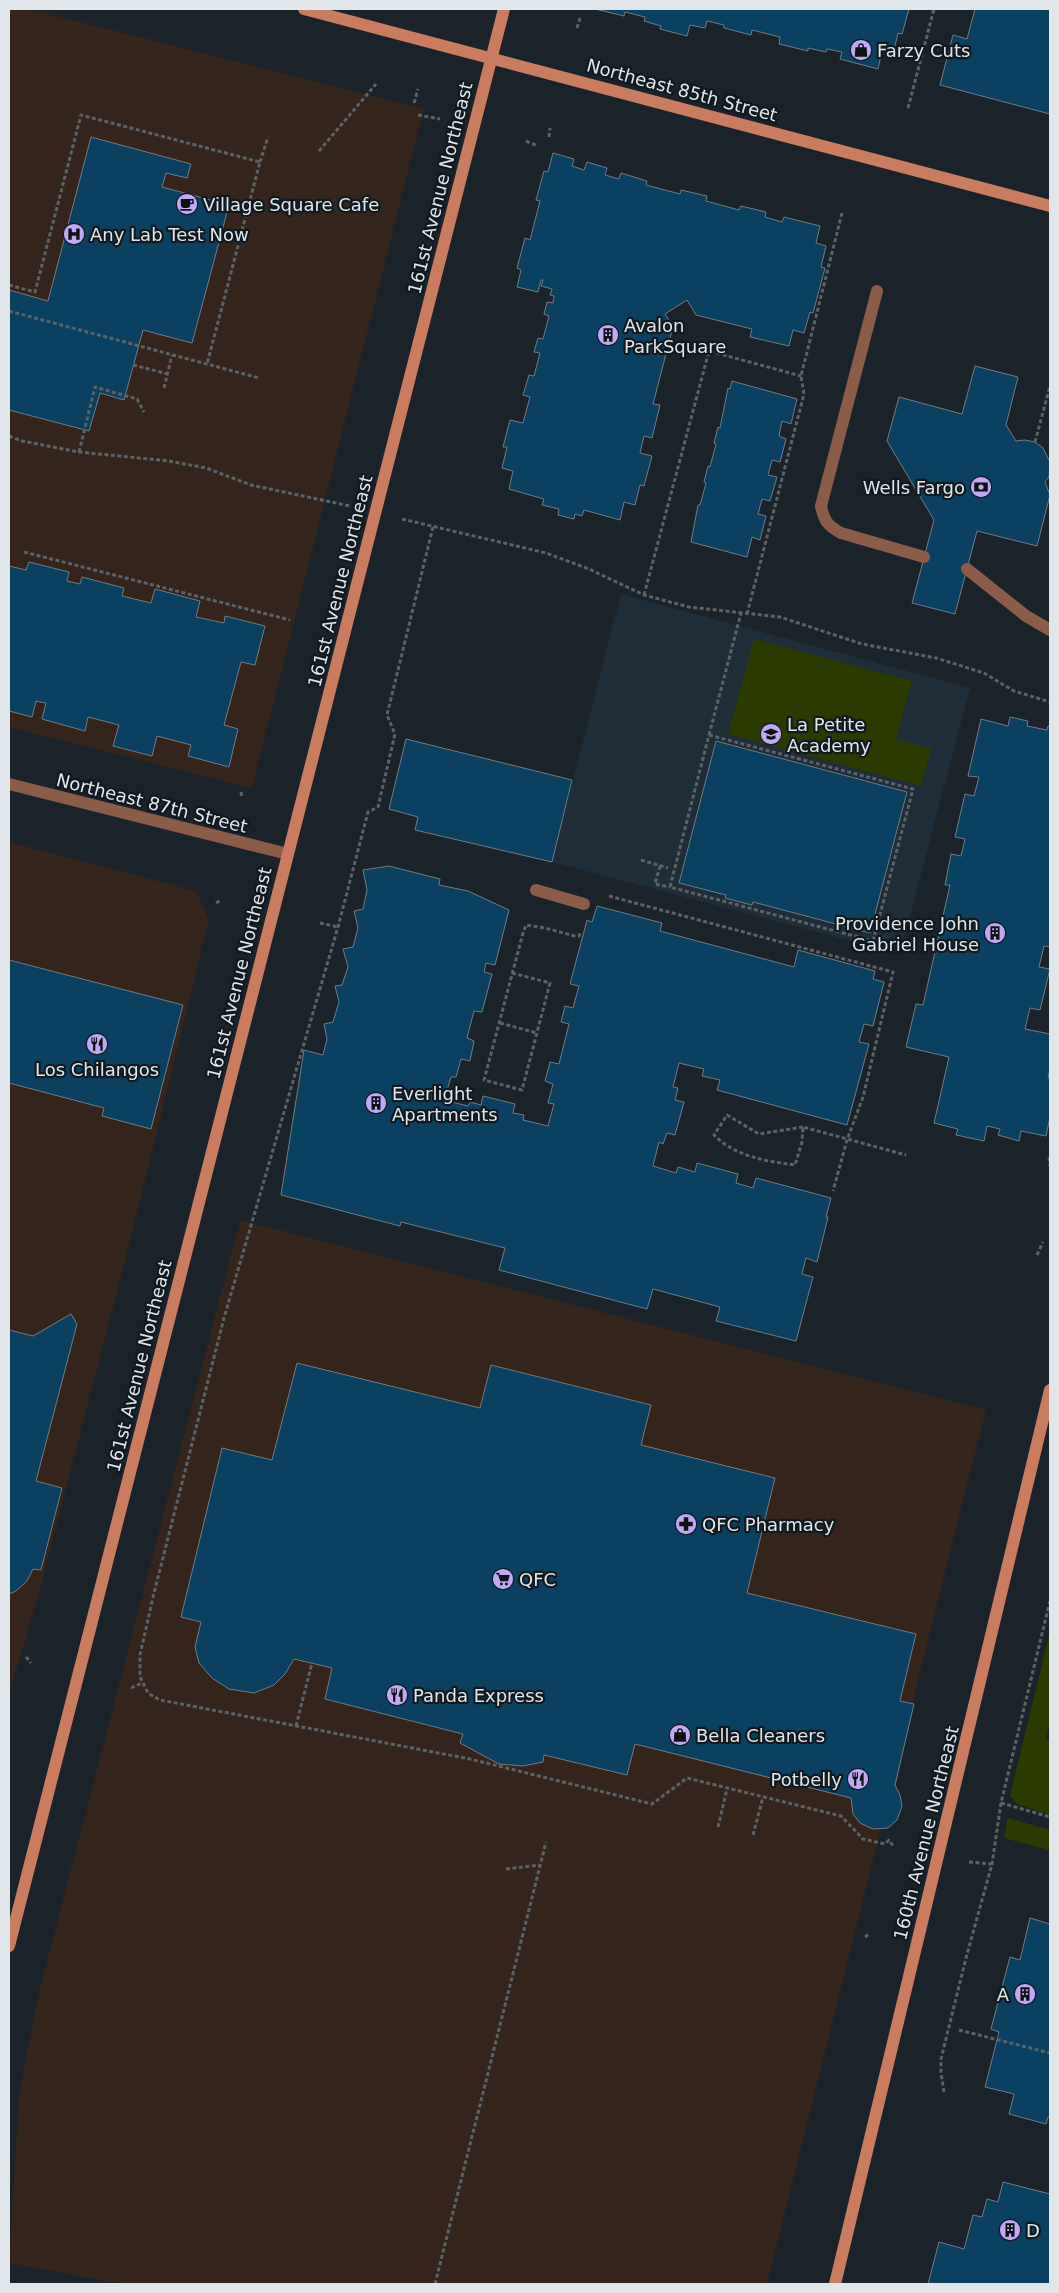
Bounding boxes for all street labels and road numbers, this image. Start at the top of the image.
street label: Northeast 85th Street [584,54,780,126]
street label: 161st Avenue Northeast [403,80,477,296]
street label: 161st Avenue Northeast [303,473,377,689]
street label: Northeast 87th Street [54,769,250,837]
street label: 161st Avenue Northeast [202,865,276,1081]
street label: 161st Avenue Northeast [102,1258,176,1474]
street label: 160th Avenue Northeast [889,1724,963,1942]

